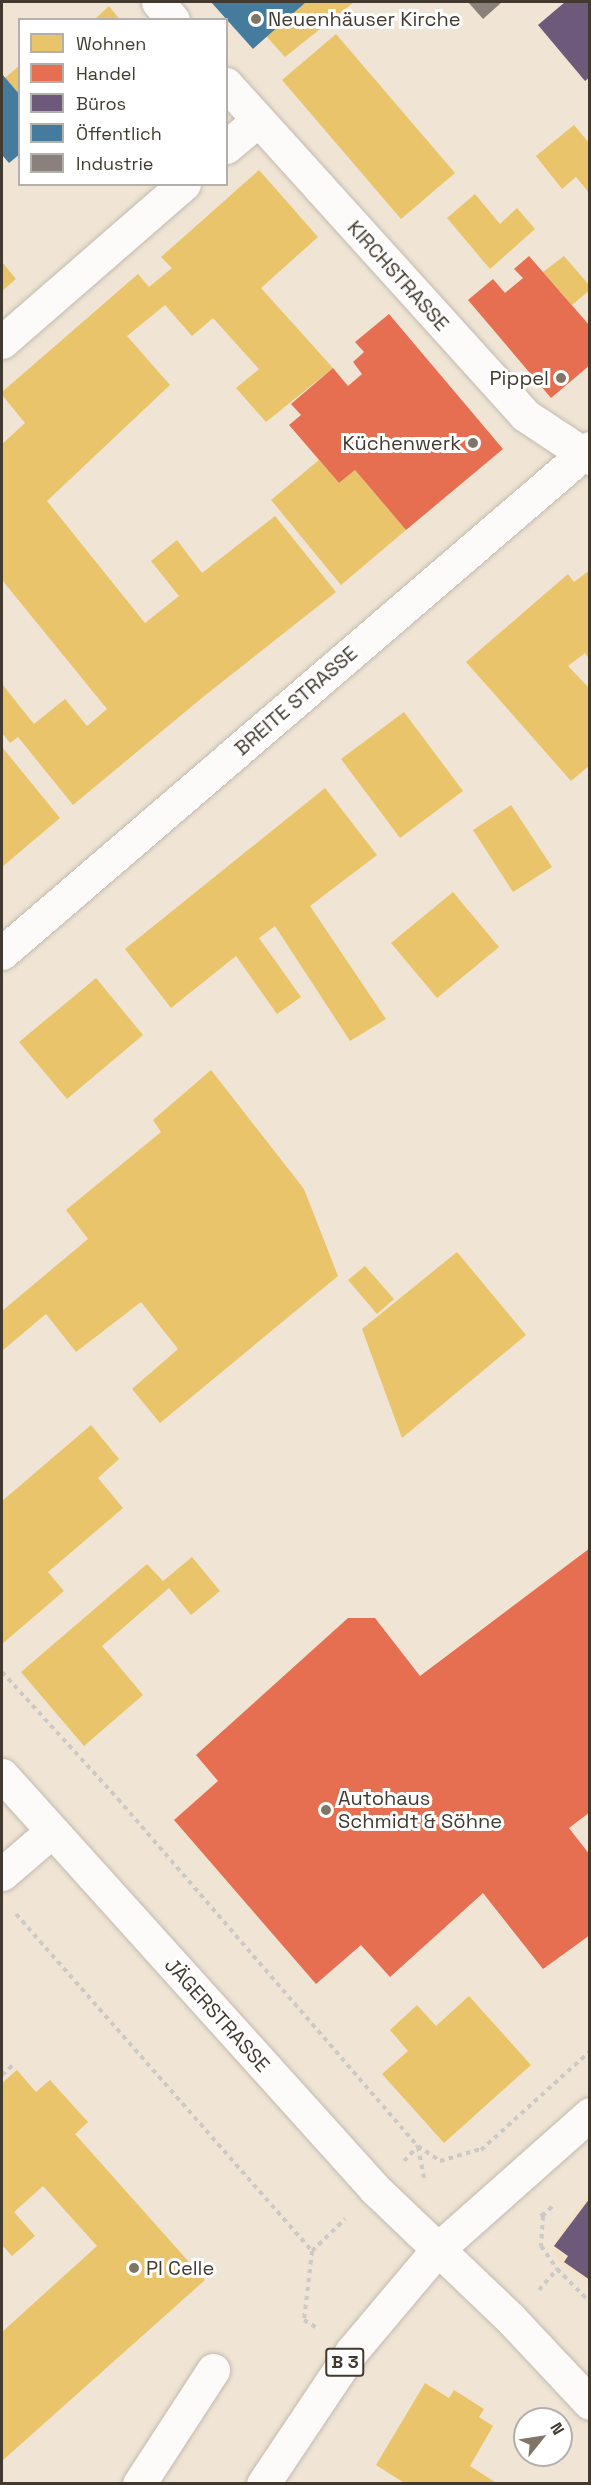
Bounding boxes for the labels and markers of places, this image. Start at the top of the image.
place label: Neuenhäuser Kirche [268,7,461,31]
marker: Neuenhäuser Kirche [249,12,263,26]
place label: Pippel [490,366,549,390]
marker: Pippel [554,371,568,385]
place label: Küchenwerk [343,431,461,455]
marker: Küchenwerk [466,436,480,450]
place label: Autohaus Schmidt & Söhne [338,1786,502,1833]
marker: Autohaus Schmidt & Söhne [319,1803,333,1817]
place label: PI Celle [146,2256,214,2280]
marker: PI Celle [127,2261,141,2275]

